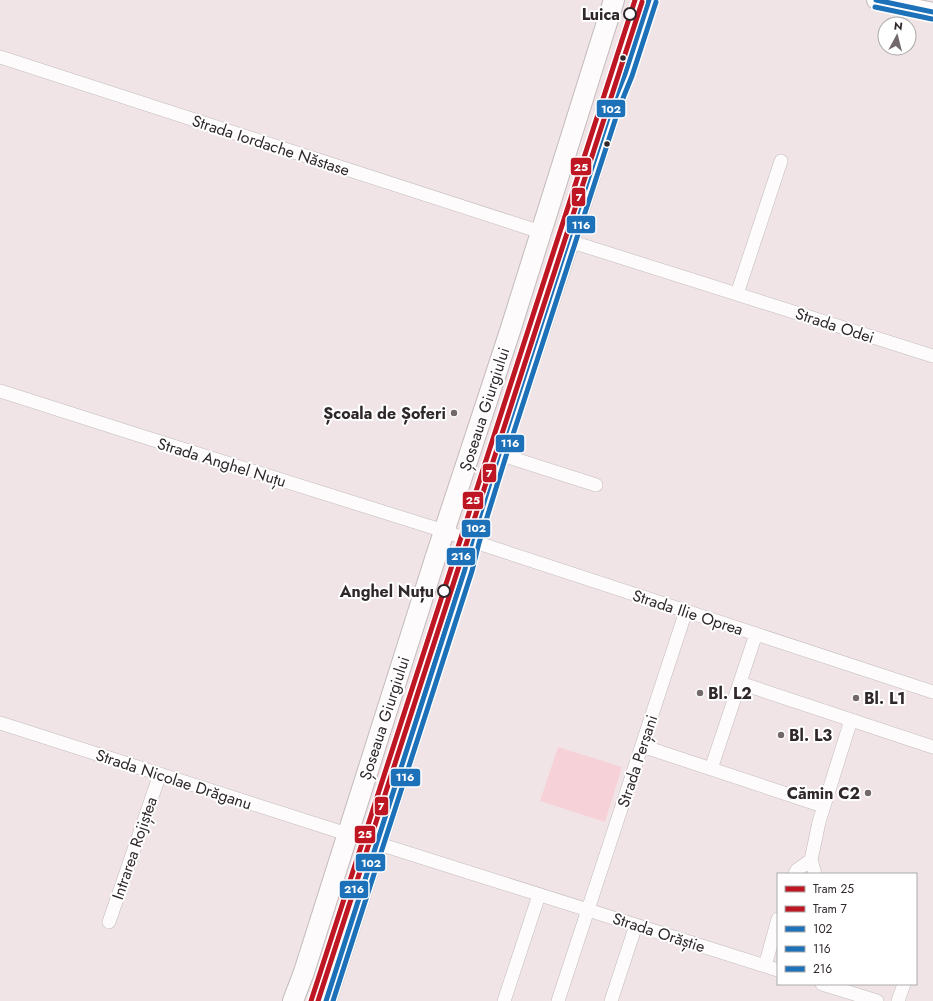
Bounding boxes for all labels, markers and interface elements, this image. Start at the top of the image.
place label: Luica [582,3,620,26]
marker: Luica [623,7,637,21]
north arrow [877,16,917,56]
text: N [893,18,904,35]
unlabelled marker [618,53,628,63]
line badge: 102 [596,99,626,118]
text: 102 [601,101,621,117]
street label: Strada Iordache Năstase [189,109,353,182]
unlabelled marker [602,139,612,149]
line badge: 25 [570,157,592,176]
text: 25 [574,159,588,175]
line badge: 7 [571,187,586,207]
text: 7 [576,189,583,205]
line badge: 116 [566,215,596,234]
text: 116 [572,217,590,233]
street label: Strada Odei [792,302,877,349]
street label: Șoseaua Giurgiului [454,344,515,474]
place label: Școala de Șoferi [323,402,446,425]
marker: Școala de Șoferi [449,408,459,418]
street label: Strada Anghel Nuțu [155,432,289,493]
line badge: 116 [495,434,525,453]
text: 116 [501,435,519,451]
line badge: 7 [482,463,497,483]
text: 7 [486,465,493,481]
line badge: 25 [462,491,484,510]
text: 25 [466,492,480,508]
line badge: 102 [461,519,491,538]
text: 102 [466,520,486,536]
line badge: 216 [446,547,476,566]
text: 216 [451,548,471,564]
place label: Anghel Nuțu [339,580,434,603]
marker: Anghel Nuțu [437,584,451,598]
street label: Strada Ilie Oprea [630,584,746,641]
street label: Șoseaua Giurgiului [354,653,415,783]
place label: Bl. L2 [708,682,752,705]
place label: Bl. L1 [864,687,906,710]
marker: Bl. L2 [695,688,705,698]
marker: Bl. L1 [851,693,861,703]
street label: Strada Perșani [612,712,663,810]
place label: Bl. L3 [789,724,832,747]
marker: Bl. L3 [776,730,786,740]
street label: Strada Nicolae Drăganu [93,743,255,816]
line badge: 116 [390,768,421,787]
text: 116 [396,769,414,785]
place label: Cămin C2 [787,782,860,805]
marker: Cămin C2 [863,788,873,798]
street label: Intrarea Rojiștea [106,794,163,903]
line badge: 7 [374,796,389,816]
text: 7 [378,798,385,814]
line badge: 25 [354,825,376,844]
text: 25 [358,826,372,842]
line badge: 102 [355,853,386,872]
text: 102 [361,855,381,871]
legend [777,873,917,985]
line badge: 216 [339,880,369,899]
text: Tram 25 [813,880,854,898]
text: 216 [344,881,364,897]
text: Tram 7 [813,900,847,918]
street label: Strada Orăștie [610,907,708,958]
text: 102 [813,920,833,938]
text: 116 [813,940,831,958]
text: 216 [813,960,832,978]

